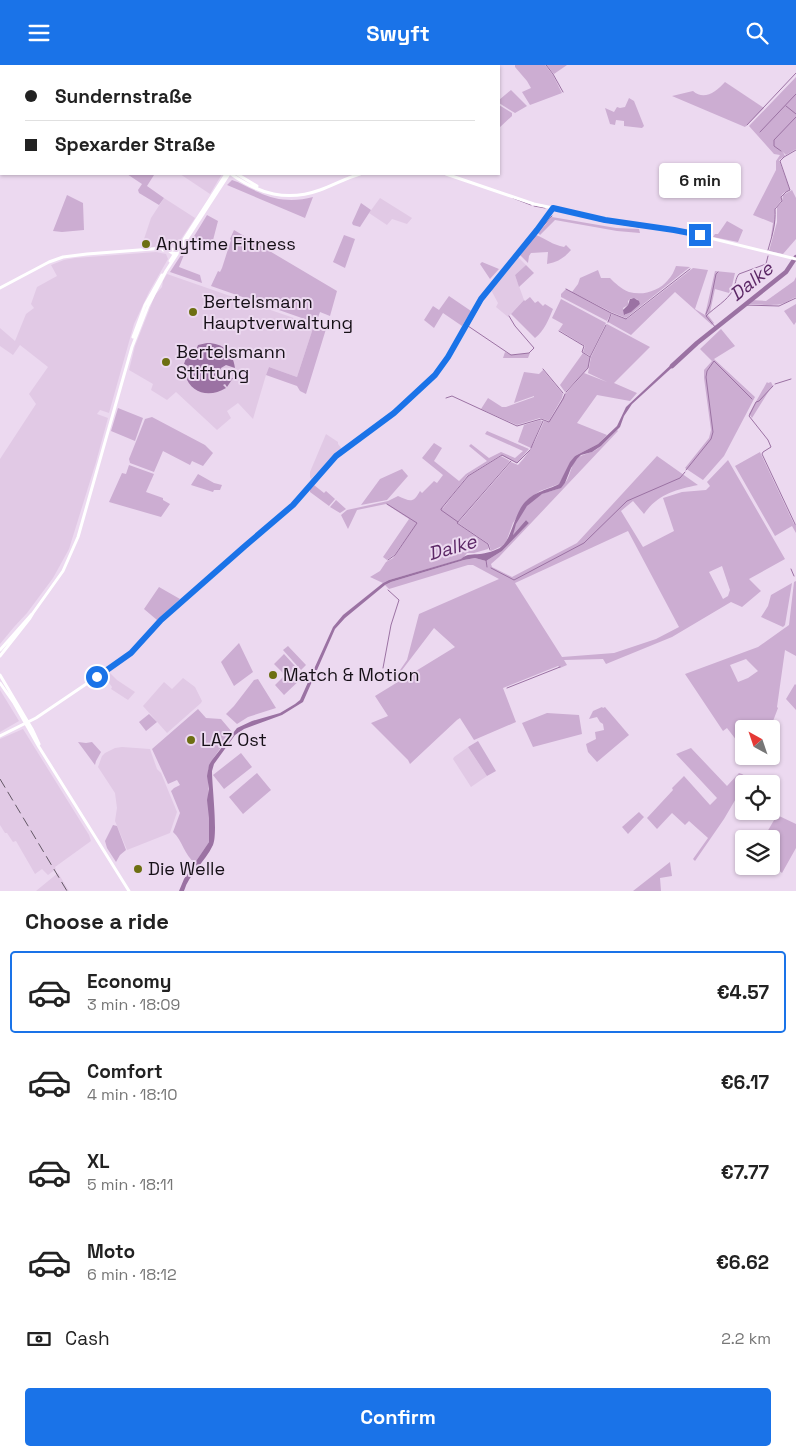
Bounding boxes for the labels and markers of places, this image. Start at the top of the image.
place label: Anytime Fitness [156,232,296,255]
marker: Anytime Fitness [140,238,152,250]
place label: Bertelsmann Hauptverwaltung [203,290,353,334]
marker: Bertelsmann Hauptverwaltung [187,306,199,318]
place label: Bertelsmann Stiftung [176,340,286,384]
marker: Bertelsmann Stiftung [160,356,172,368]
place label: Match & Motion [283,663,419,686]
marker: Match & Motion [267,669,279,681]
place label: LAZ Ost [201,728,267,751]
marker: LAZ Ost [185,734,197,746]
place label: Die Welle [148,857,225,880]
marker: Die Welle [132,863,144,875]

